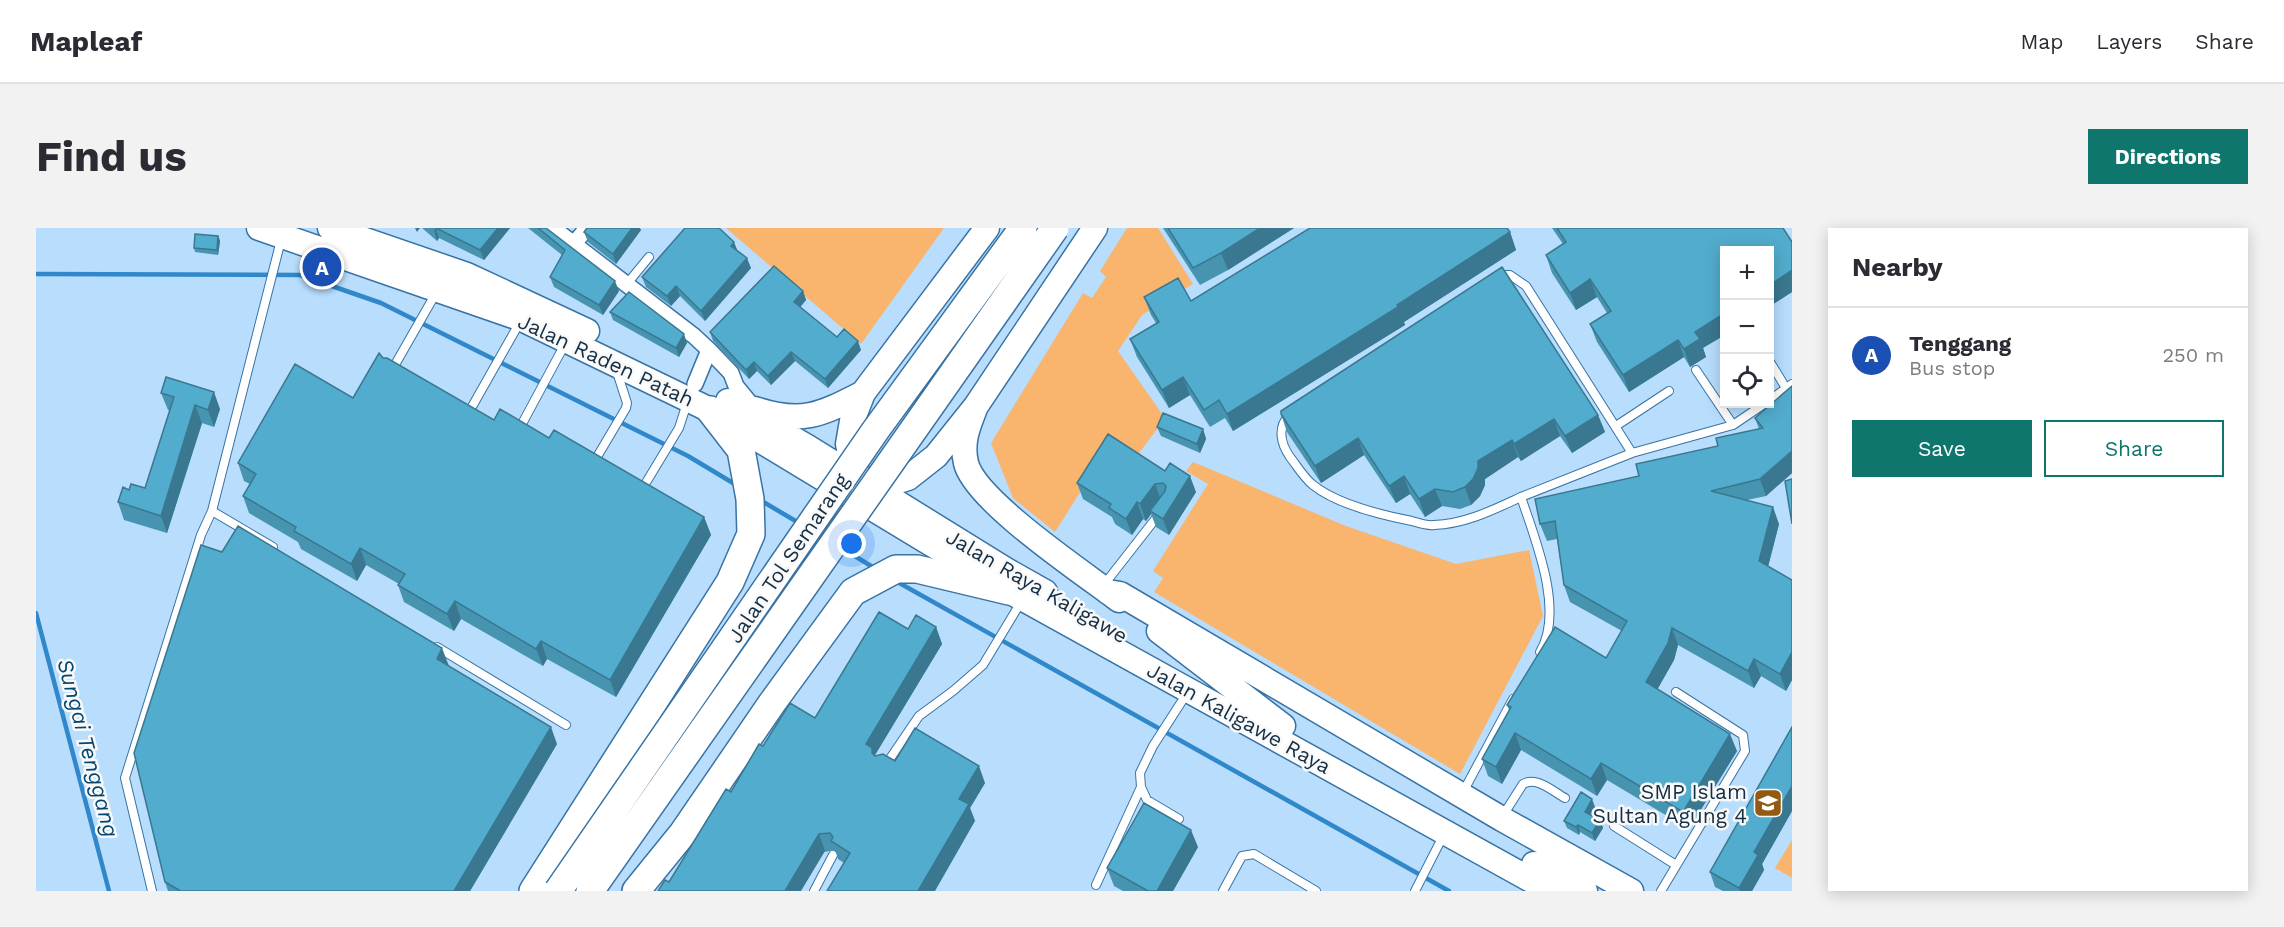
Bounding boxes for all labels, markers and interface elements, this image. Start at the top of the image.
text: Mapleaf [30,25,142,58]
text: Map [2020,29,2063,54]
text: Layers [2096,29,2162,54]
text: Share [2195,29,2254,54]
button: Directions [2088,129,2248,184]
text: Find us [36,132,187,181]
pin: A [302,244,342,290]
map controls [1720,246,1774,408]
button: + [1720,246,1774,300]
text: Nearby [1852,252,1943,282]
button: − [1720,300,1774,354]
street label: Jalan Raden Patah [514,308,698,412]
text: Tenggang [1909,331,2011,356]
text: A [1865,343,1878,367]
text: 250 m [2162,343,2224,367]
button: locate [1720,354,1774,408]
text: Bus stop [1909,356,1995,380]
button: Save [1852,420,2032,477]
button: Share [2044,420,2224,477]
street label: Jalan Tol Semarang [722,468,854,647]
street label: Jalan Raya Kaligawe [942,524,1132,648]
your location [837,529,866,558]
water label: Sungai Tenggang [52,656,124,840]
street label: Jalan Kaligawe Raya [1143,657,1335,779]
place label: SMP Islam Sultan Agung 4 [1593,779,1747,828]
school or university icon: SMP Islam Sultan Agung 4 [1752,787,1784,819]

